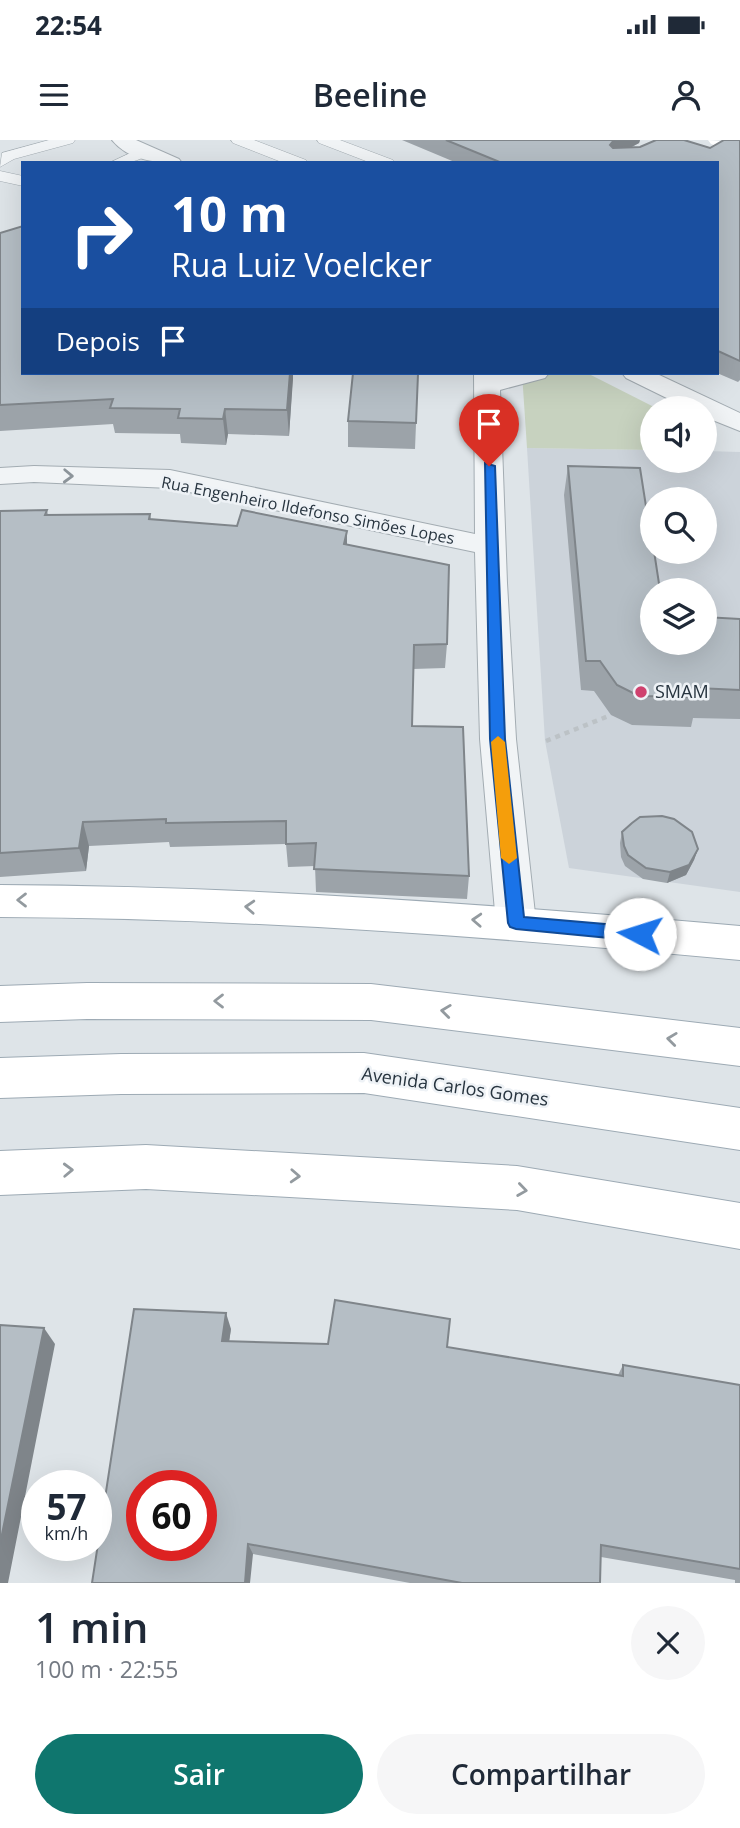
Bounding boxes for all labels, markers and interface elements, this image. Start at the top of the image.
text: 22:54 [35,7,102,43]
text: Beeline [313,73,427,116]
icon: menu [35,76,73,114]
icon: person [667,76,705,114]
text: 10 m [171,180,288,246]
icon: right [56,189,147,280]
text: Rua Luiz Voelcker [171,243,432,286]
icon: arrive [154,322,192,360]
text: Depois [56,323,140,359]
pin [459,394,519,466]
map controls [640,396,717,655]
button: sound [640,396,717,473]
icon: arrive [470,405,508,443]
one-way arrow [63,468,74,483]
street label: Rua Engenheiro Ildefonso Simões Lopes [160,471,456,549]
button: search [640,487,717,564]
button: layers [640,578,717,655]
place label: SMAM [655,679,709,703]
marker: SMAM [633,684,649,700]
one-way arrow [17,893,28,908]
position arrow [603,897,677,971]
one-way arrow [244,900,255,915]
one-way arrow [471,913,482,928]
one-way arrow [214,993,224,1009]
one-way arrow [441,1004,452,1019]
one-way arrow [666,1031,678,1046]
street label: Avenida Carlos Gomes [360,1061,550,1111]
one-way arrow [63,1163,74,1178]
one-way arrow [290,1168,301,1183]
one-way arrow [517,1182,528,1197]
speed limit sign: 60 [126,1470,217,1561]
text: 57 [46,1483,87,1530]
text: km/h [45,1521,88,1545]
text: 1 min [35,1598,148,1655]
button: close [631,1606,705,1680]
text: 100 m · 22:55 [35,1653,178,1685]
button: Sair [35,1734,363,1814]
button: Compartilhar [377,1734,705,1814]

